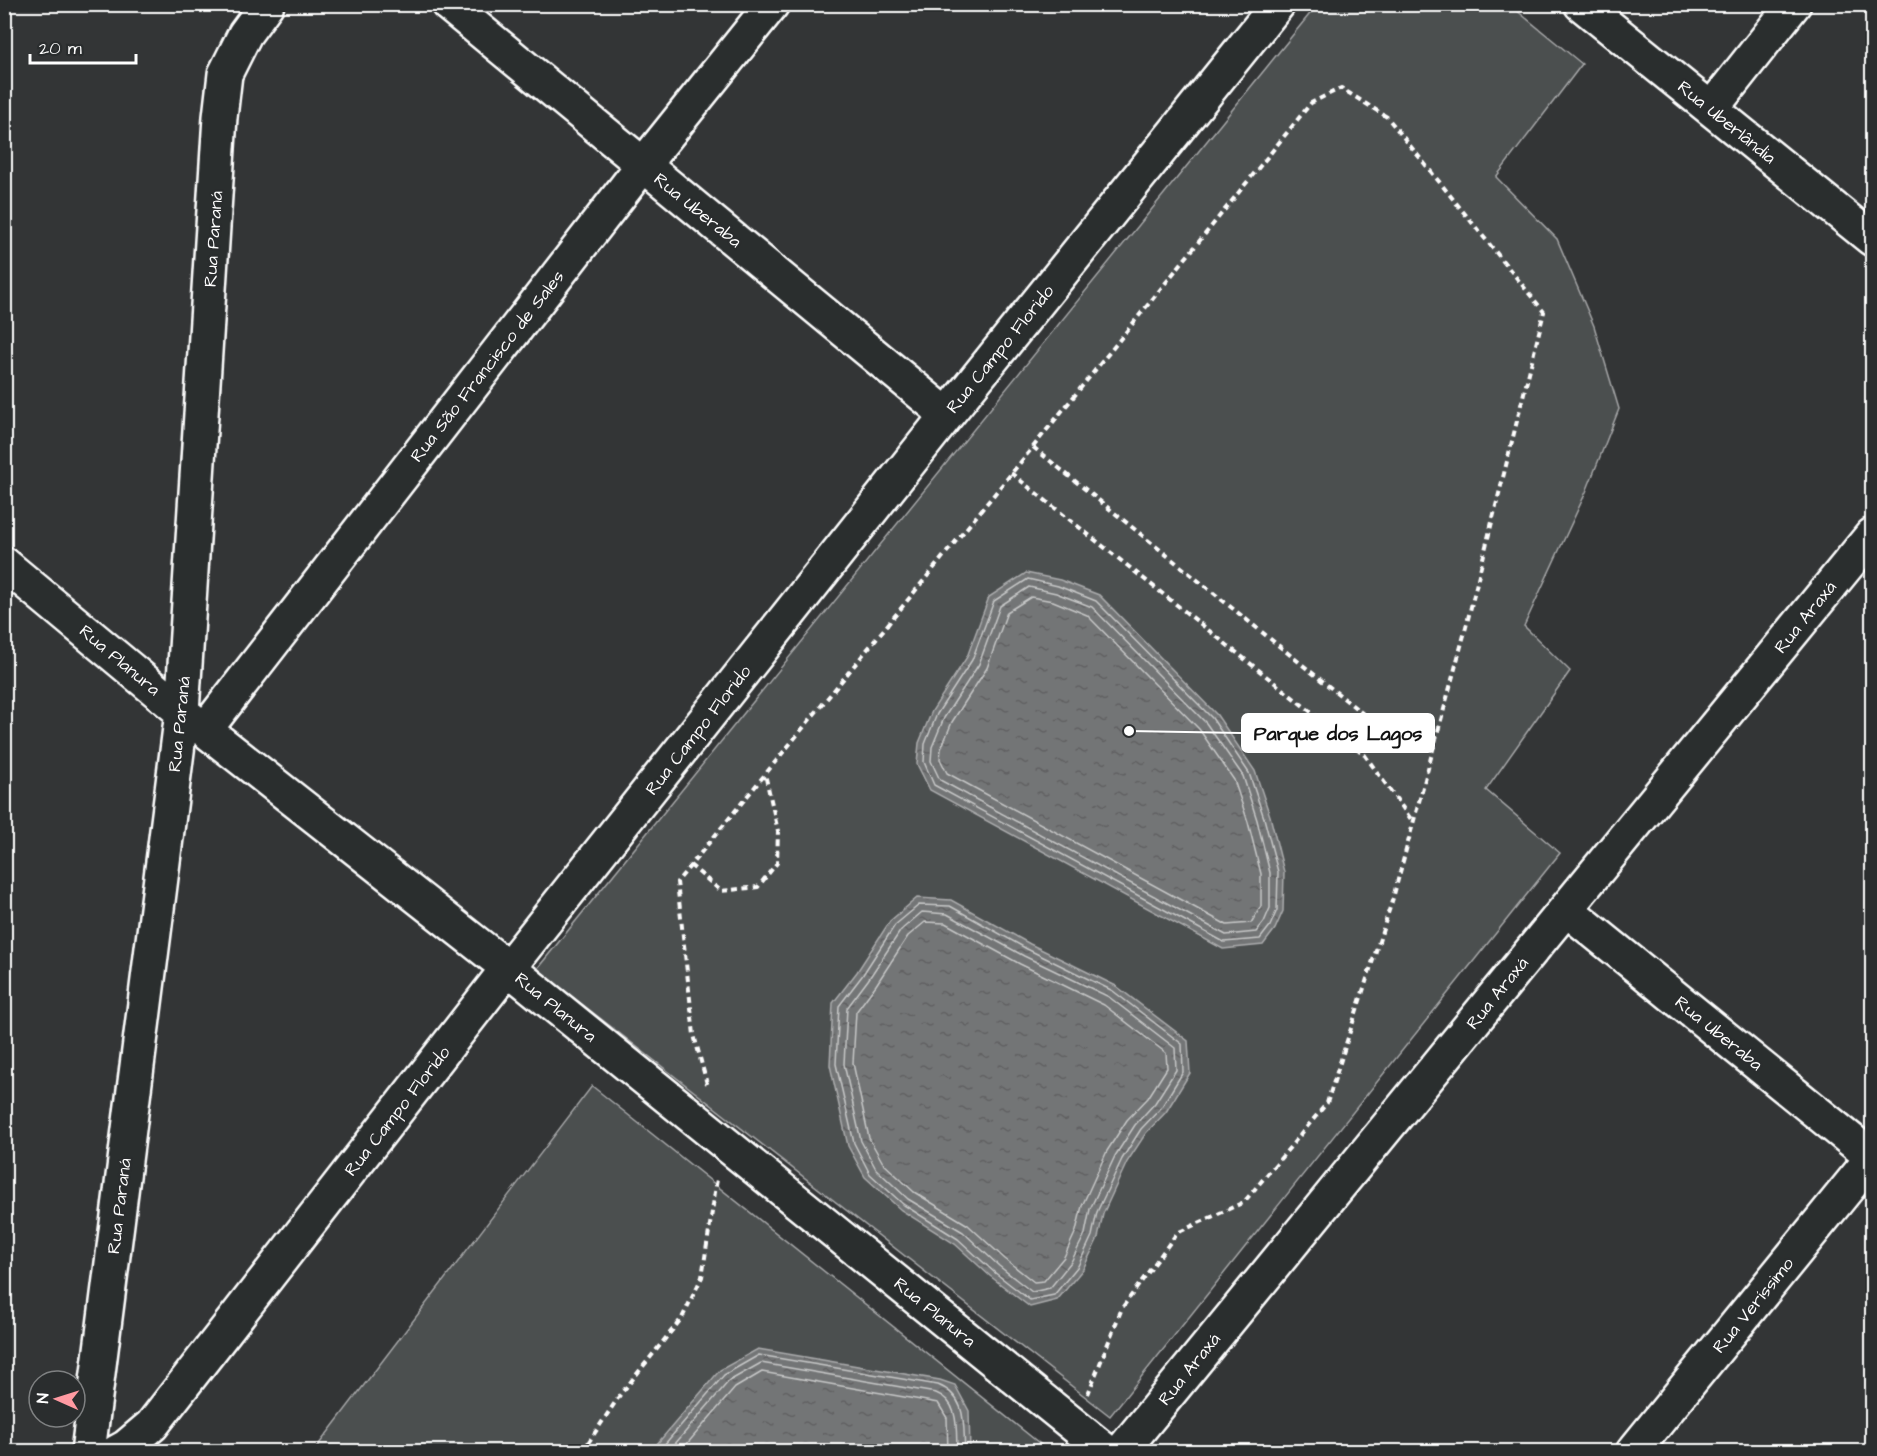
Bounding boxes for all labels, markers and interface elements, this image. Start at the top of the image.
scale bar [30,27,136,65]
text: 20 m [39,36,82,61]
street label: Rua Uberlândia [1672,75,1781,170]
street label: Rua Uberaba [648,167,747,254]
street label: Rua Paraná [198,190,229,288]
street label: Rua São Francisco de Sales [404,265,570,468]
street label: Rua Campo Florido [941,280,1060,419]
street label: Rua Araxá [1768,576,1842,659]
street label: Rua Planura [74,619,166,702]
street label: Rua Campo Florido [640,660,757,801]
street label: Rua Paraná [162,675,197,773]
callout: Parque dos Lagos [1242,714,1434,752]
text: Parque dos Lagos [1254,720,1422,749]
street label: Rua Araxá [1460,952,1534,1035]
street label: Rua Planura [509,967,602,1048]
street label: Rua Uberaba [1669,990,1768,1077]
street label: Rua Campo Florido [339,1041,456,1182]
street label: Rua Paraná [101,1157,138,1255]
street label: Rua Veríssimo [1707,1252,1800,1359]
street label: Rua Planura [888,1272,981,1353]
street label: Rua Araxá [1152,1328,1226,1411]
north arrow [27,1369,87,1429]
text: N [32,1393,54,1404]

